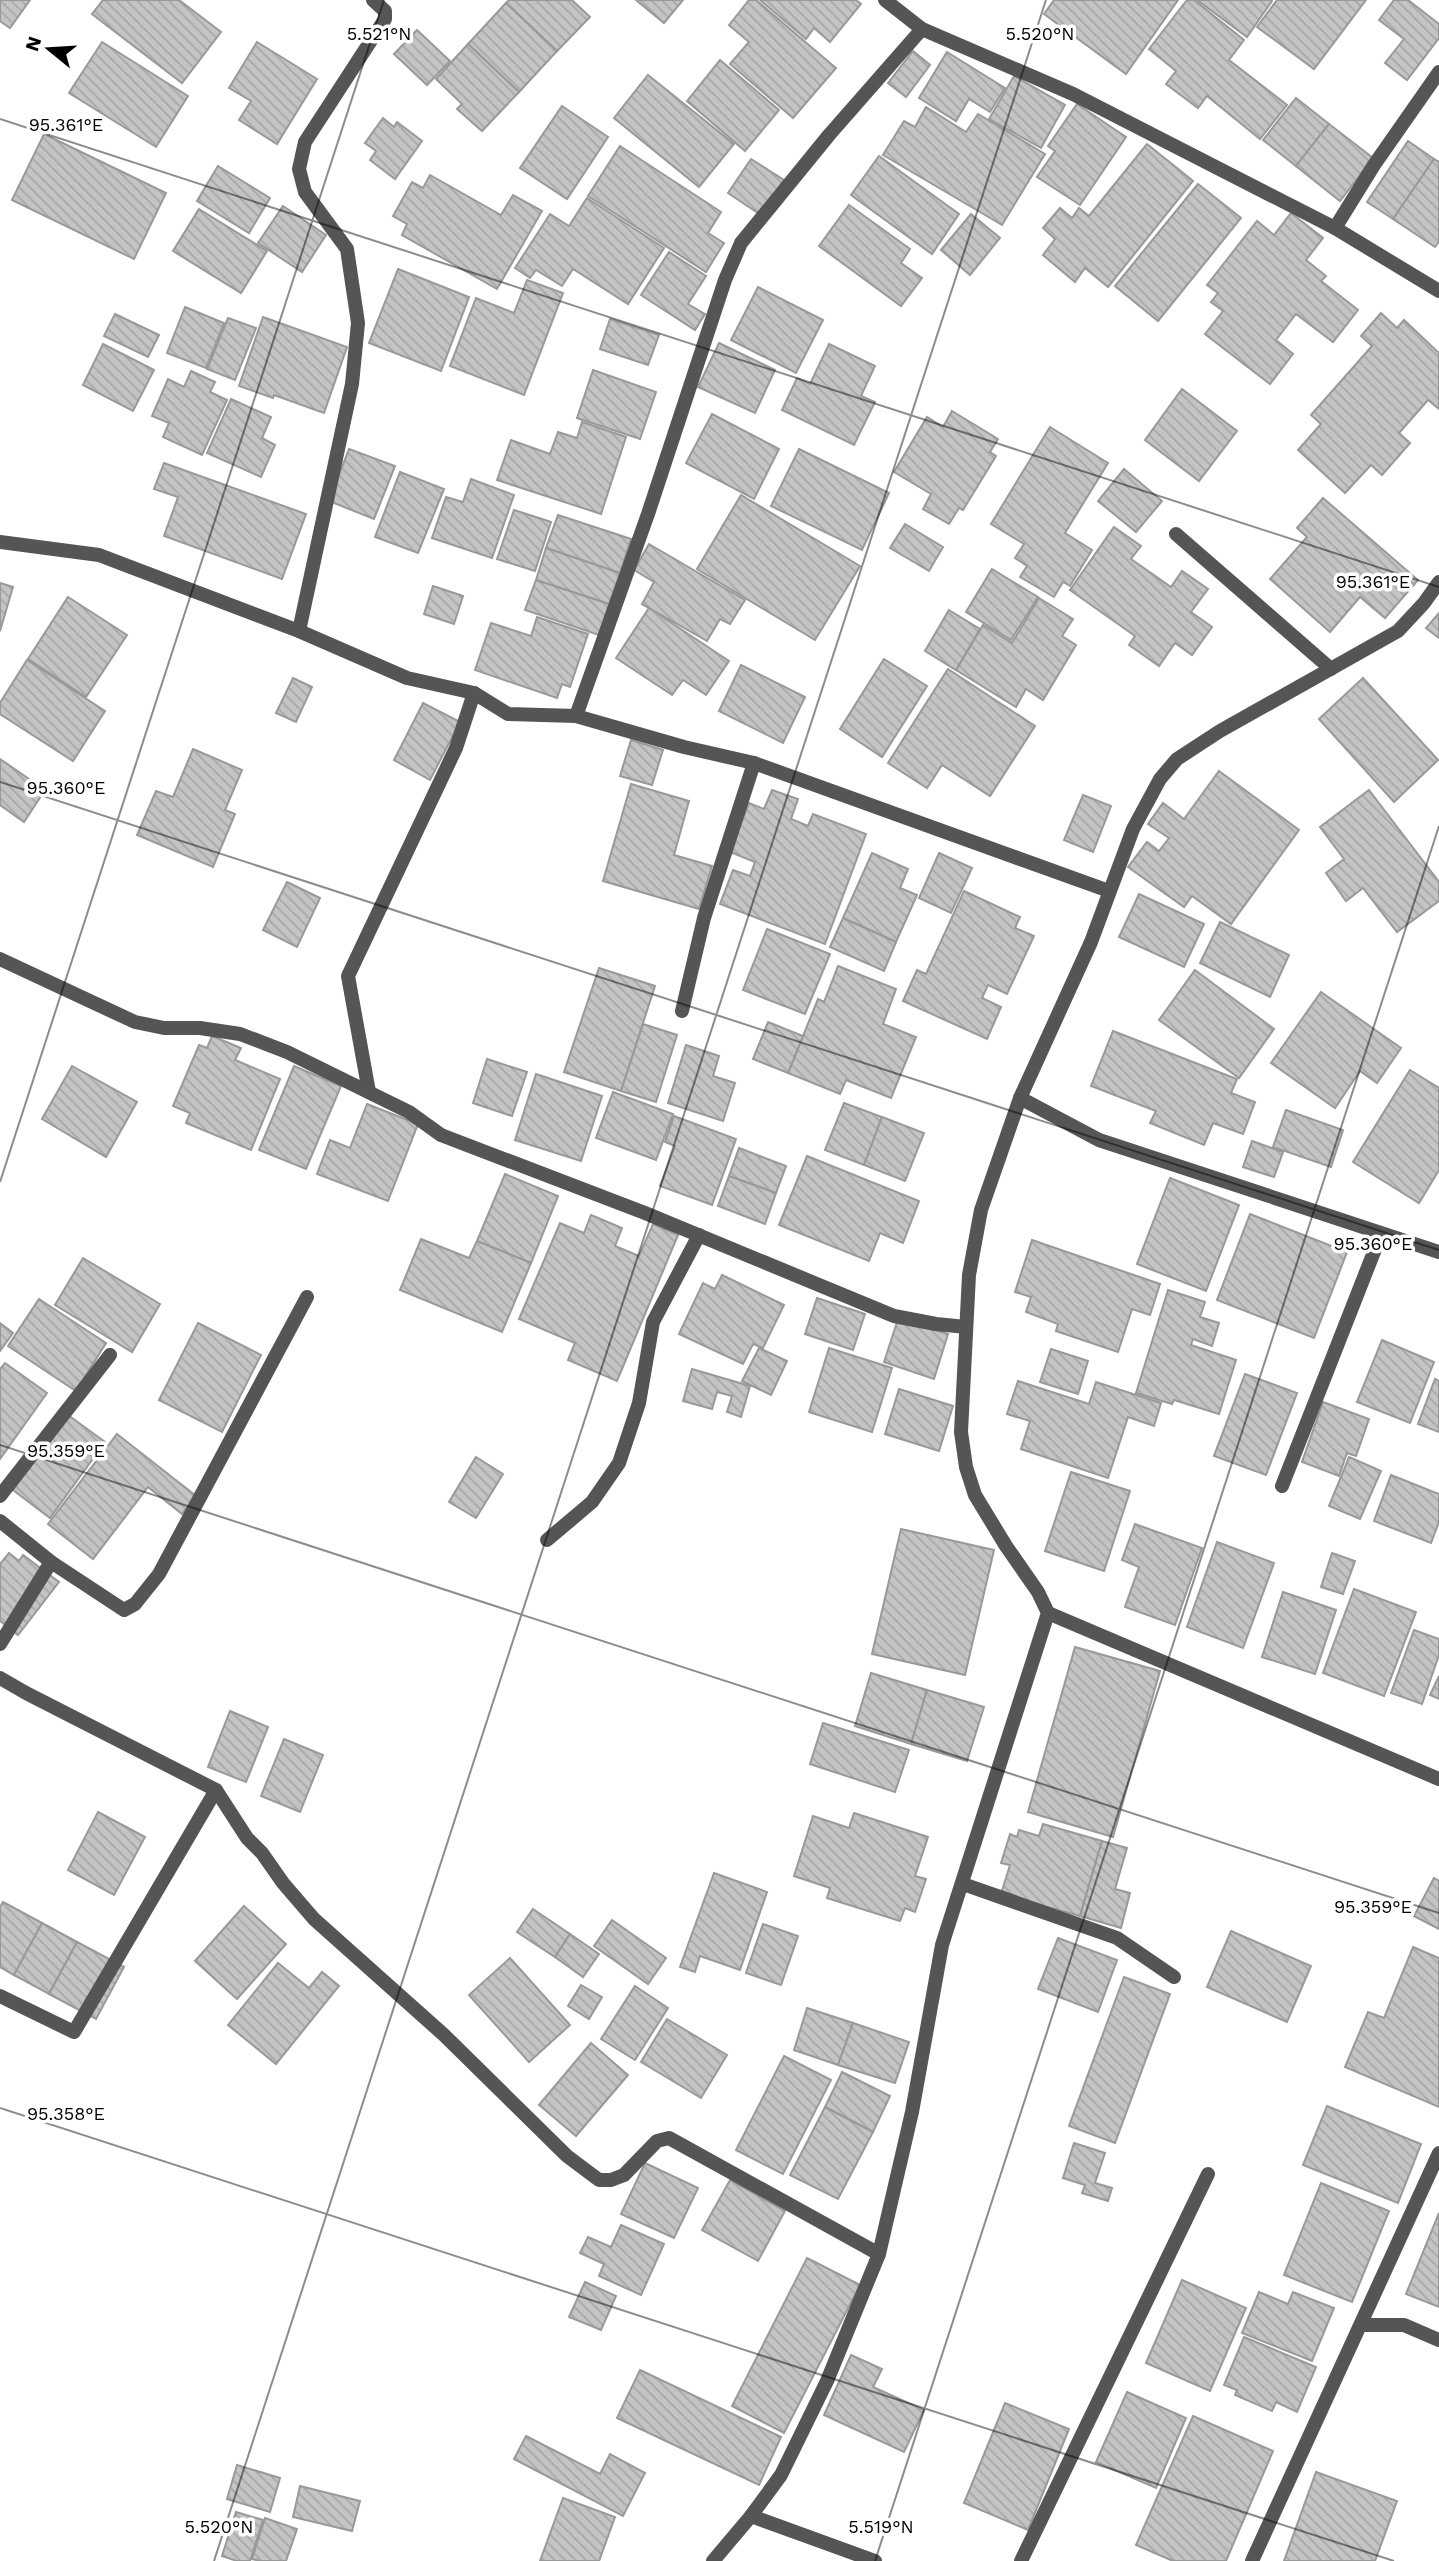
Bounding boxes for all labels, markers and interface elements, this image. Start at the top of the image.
north arrow [14,14,84,84]
text: 5.521°N [347,23,411,44]
text: 5.520°N [1006,23,1074,44]
text: N [20,34,46,54]
text: 95.361°E [29,114,103,135]
text: 95.361°E [1336,571,1410,592]
text: 95.360°E [27,777,105,798]
text: 95.360°E [1334,1233,1412,1254]
text: 95.359°E [27,1440,105,1461]
text: 95.359°E [1334,1896,1412,1917]
text: 95.358°E [27,2103,105,2124]
text: 5.520°N [185,2516,253,2537]
text: 5.519°N [848,2516,914,2537]

